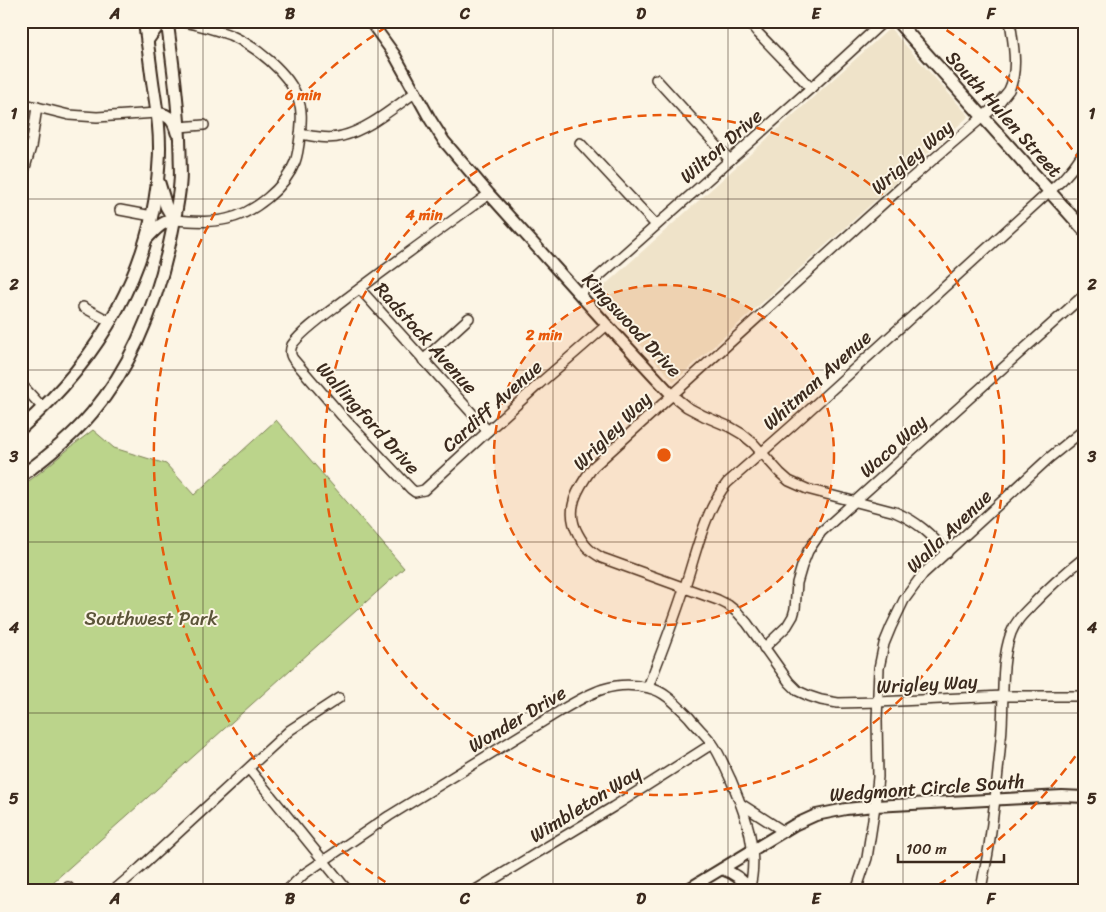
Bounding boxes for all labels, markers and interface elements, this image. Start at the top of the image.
text: A [109,0,120,28]
text: B [285,0,296,28]
text: C [459,0,471,28]
text: D [636,0,646,28]
text: E [812,0,822,28]
text: F [986,0,997,28]
street label: South Hulen Street [937,43,1071,185]
text: 6 min [284,82,322,108]
text: 1 [11,99,18,128]
text: 1 [1089,99,1096,128]
street label: Wilton Drive [672,100,770,192]
street label: Wrigley Way [863,111,961,203]
text: 4 min [404,202,443,228]
street label: Kingswood Drive [574,265,690,386]
text: 2 [8,270,19,299]
text: 2 [1086,270,1097,299]
street label: Radstock Avenue [366,274,486,402]
street label: Whitman Avenue [755,321,880,438]
text: 2 min [525,322,563,348]
street label: Cardiff Avenue [434,351,550,461]
street label: Wallingford Drive [308,354,428,483]
street label: Wrigley Way [565,383,660,478]
street label: Waco Way [851,406,935,486]
text: 3 [9,442,19,471]
text: 3 [1087,442,1097,471]
centre of rings [655,446,673,464]
street label: Walla Avenue [898,481,1000,581]
park label: Southwest Park [84,602,219,635]
text: 4 [8,613,19,642]
text: 4 [1086,613,1097,642]
street label: Wrigley Way [876,665,979,703]
street label: Wonder Drive [461,676,573,761]
street label: Wimbleton Way [523,756,648,852]
street label: Wedgmont Circle South [828,765,1026,811]
text: 5 [9,784,19,813]
text: 5 [1087,784,1097,813]
scale bar [898,832,1005,864]
text: 100 m [906,836,947,862]
text: A [109,884,120,912]
text: B [285,884,296,912]
text: C [459,884,471,912]
text: D [636,884,646,912]
text: E [812,884,822,912]
text: F [986,884,997,912]

